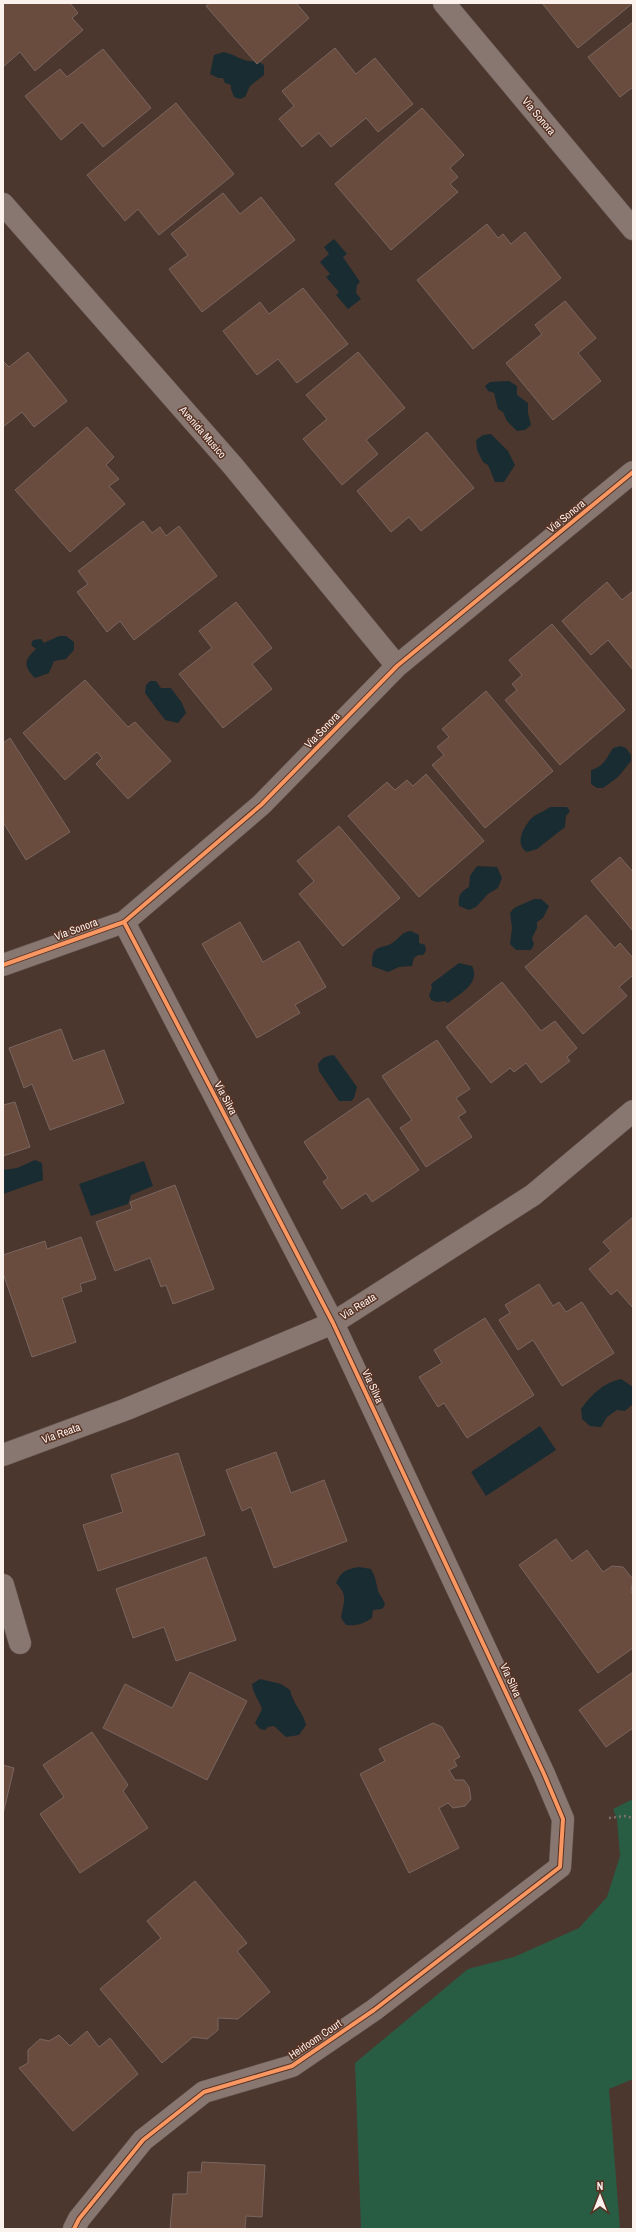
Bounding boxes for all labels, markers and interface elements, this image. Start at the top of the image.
street label: Via Sonora [519,94,559,138]
street label: Avenida Musico [176,402,229,461]
street label: Via Sonora [544,496,588,536]
street label: Via Sonora [301,709,343,751]
street label: Via Sonora [52,915,100,943]
street label: Via Silva [211,1079,241,1117]
street label: Via Reata [337,1289,379,1323]
street label: Via Silva [359,1367,387,1405]
street label: Via Reata [40,1420,82,1446]
street label: Via Silva [497,1661,525,1699]
street label: Heirloom Court [286,2016,345,2062]
north arrow [580,2176,620,2216]
text: N [597,2179,603,2193]

